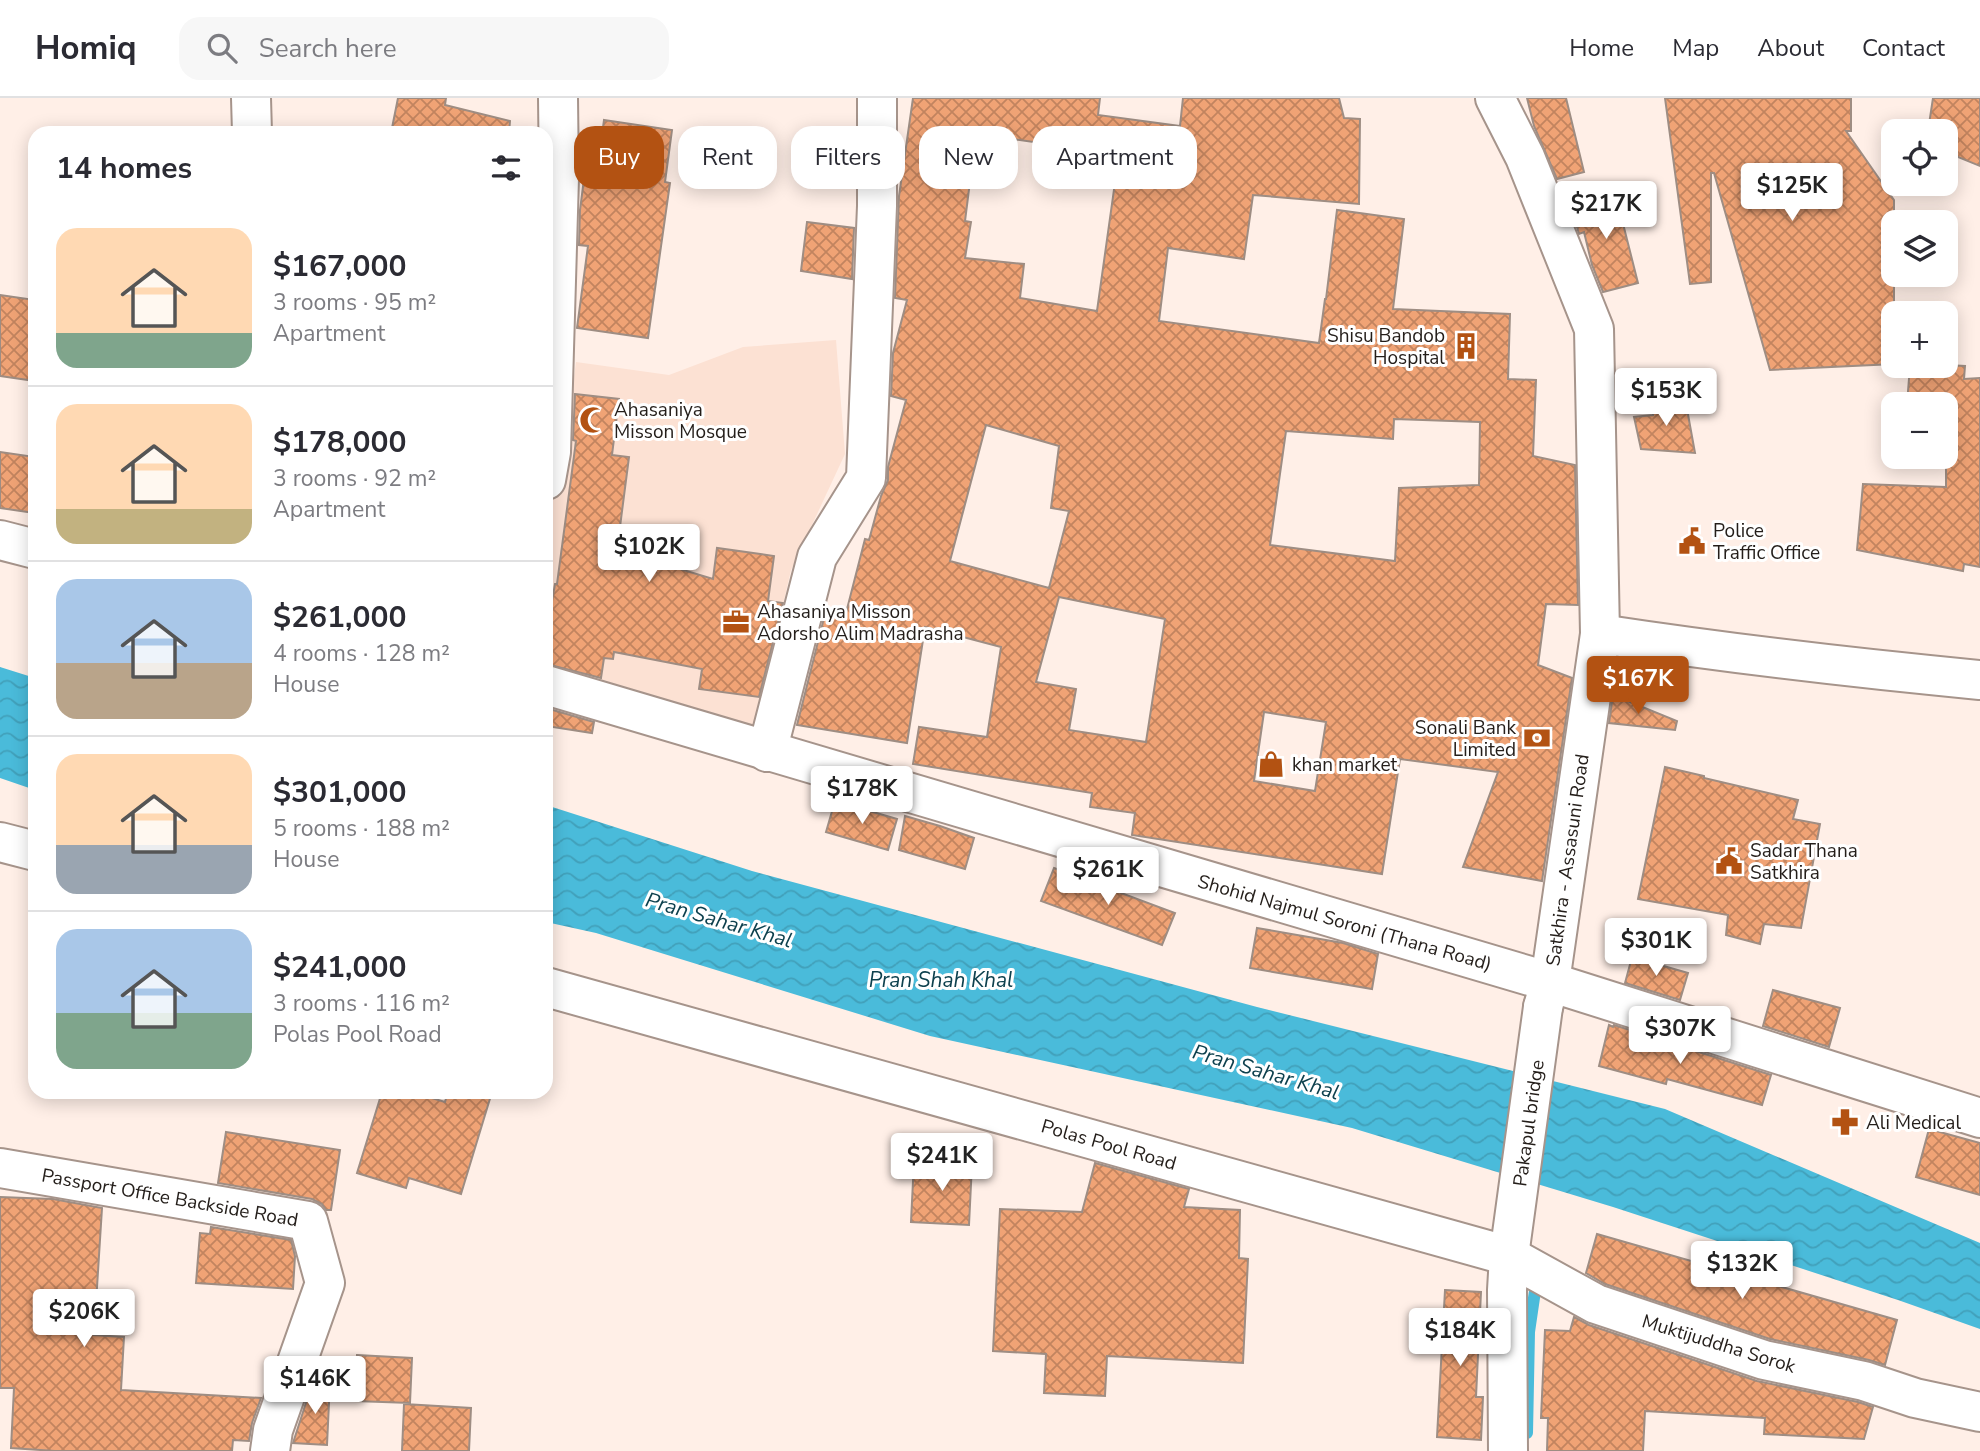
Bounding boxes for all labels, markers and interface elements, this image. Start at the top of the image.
search box [179,17,669,80]
text: Homiq [35,26,137,71]
icon: search [203,29,241,67]
text: Search here [259,31,397,66]
text: Home [1569,32,1634,64]
text: Map [1672,32,1719,64]
text: About [1757,32,1824,64]
text: Contact [1862,32,1945,64]
map controls [1881,119,1958,469]
button: locate [1881,119,1958,196]
chip: Buy [574,126,664,189]
chip: Rent [678,126,777,189]
chip: Filters [791,126,905,189]
chip: New [919,126,1018,189]
chip: Apartment [1032,126,1197,189]
text: 14 homes [56,148,192,189]
icon: filters [487,149,525,187]
pin: $125K [1743,164,1841,223]
text: $125K [1757,170,1827,201]
pin: $217K [1557,181,1655,241]
text: $217K [1571,188,1641,219]
button: layers [1881,210,1958,287]
text: $167,000 [273,246,406,287]
icon: home [112,256,196,340]
text: 3 rooms · 95 m² [273,287,436,318]
button: + [1881,301,1958,378]
text: Apartment [273,318,385,349]
place label: Shisu Bandob Hospital [1327,323,1445,371]
building icon: Shisu Bandob Hospital [1451,331,1481,361]
pin: $153K [1617,368,1715,428]
text: $153K [1631,375,1701,406]
button: − [1881,392,1958,469]
place label: Ahasaniya Misson Mosque [614,397,747,445]
mosque icon: Ahasaniya Misson Mosque [578,405,608,435]
text: $178,000 [273,422,406,463]
icon: home [112,432,196,516]
text: 3 rooms · 92 m² [273,463,436,494]
text: Apartment [273,494,385,525]
place label: Police Traffic Office [1713,518,1820,566]
pin: $102K [600,524,698,584]
public building icon: Police Traffic Office [1677,526,1707,556]
text: $102K [614,531,684,562]
text: $261,000 [273,597,406,638]
place label: Ahasaniya Misson Adorsho Alim Madrasha [757,599,964,647]
icon: home [112,607,196,691]
office icon: Ahasaniya Misson Adorsho Alim Madrasha [721,607,751,637]
text: 4 rooms · 128 m² [273,638,450,669]
pin: $167K [1589,656,1687,716]
text: $167K [1603,663,1673,694]
text: House [273,669,340,700]
place label: Sonali Bank Limited [1415,715,1516,763]
bank icon: Sonali Bank Limited [1522,723,1552,753]
shop icon: khan market [1256,749,1286,779]
place label: khan market [1292,752,1398,778]
street label: Satkhira - Assasuni Road [1540,752,1596,968]
pin: $178K [813,766,911,826]
text: $301,000 [273,772,406,813]
text: $178K [827,773,897,804]
icon: home [112,782,196,866]
text: 5 rooms · 188 m² [273,813,450,844]
place label: Sadar Thana Satkhira [1750,838,1858,886]
text: House [273,844,340,875]
public building icon: Sadar Thana Satkhira [1714,846,1744,876]
pin: $261K [1059,848,1157,907]
text: $261K [1073,854,1143,885]
street label: Shohid Najmul Soroni (Thana Road) [1195,868,1495,977]
water label: Pran Sahar Khal [642,886,796,954]
pin: $301K [1607,918,1705,978]
text: $301K [1621,925,1691,956]
text: $241,000 [273,947,406,988]
icon: home [112,957,196,1041]
water label: Pran Shah Khal [869,966,1013,994]
text: 3 rooms · 116 m² [273,988,450,1019]
pin: $307K [1631,1006,1729,1066]
text: $307K [1645,1013,1715,1044]
text: Polas Pool Road [273,1019,442,1050]
water label: Pran Sahar Khal [1189,1038,1343,1106]
street label: Pakapul bridge [1507,1058,1551,1188]
pharmacy icon: Ali Medical [1830,1107,1860,1137]
place label: Ali Medical [1866,1110,1961,1136]
street label: Polas Pool Road [1038,1113,1179,1177]
pin: $241K [893,1134,991,1193]
text: $241K [907,1140,977,1171]
street label: Passport Office Backside Road [40,1163,300,1233]
pin: $132K [1693,1242,1791,1301]
text: $132K [1707,1248,1777,1279]
pin: $206K [35,1290,133,1349]
text: $206K [49,1296,119,1327]
pin: $184K [1411,1308,1509,1368]
street label: Muktijuddha Sorok [1639,1308,1799,1380]
text: $184K [1425,1315,1495,1346]
pin: $146K [266,1356,364,1416]
text: $146K [280,1363,350,1394]

